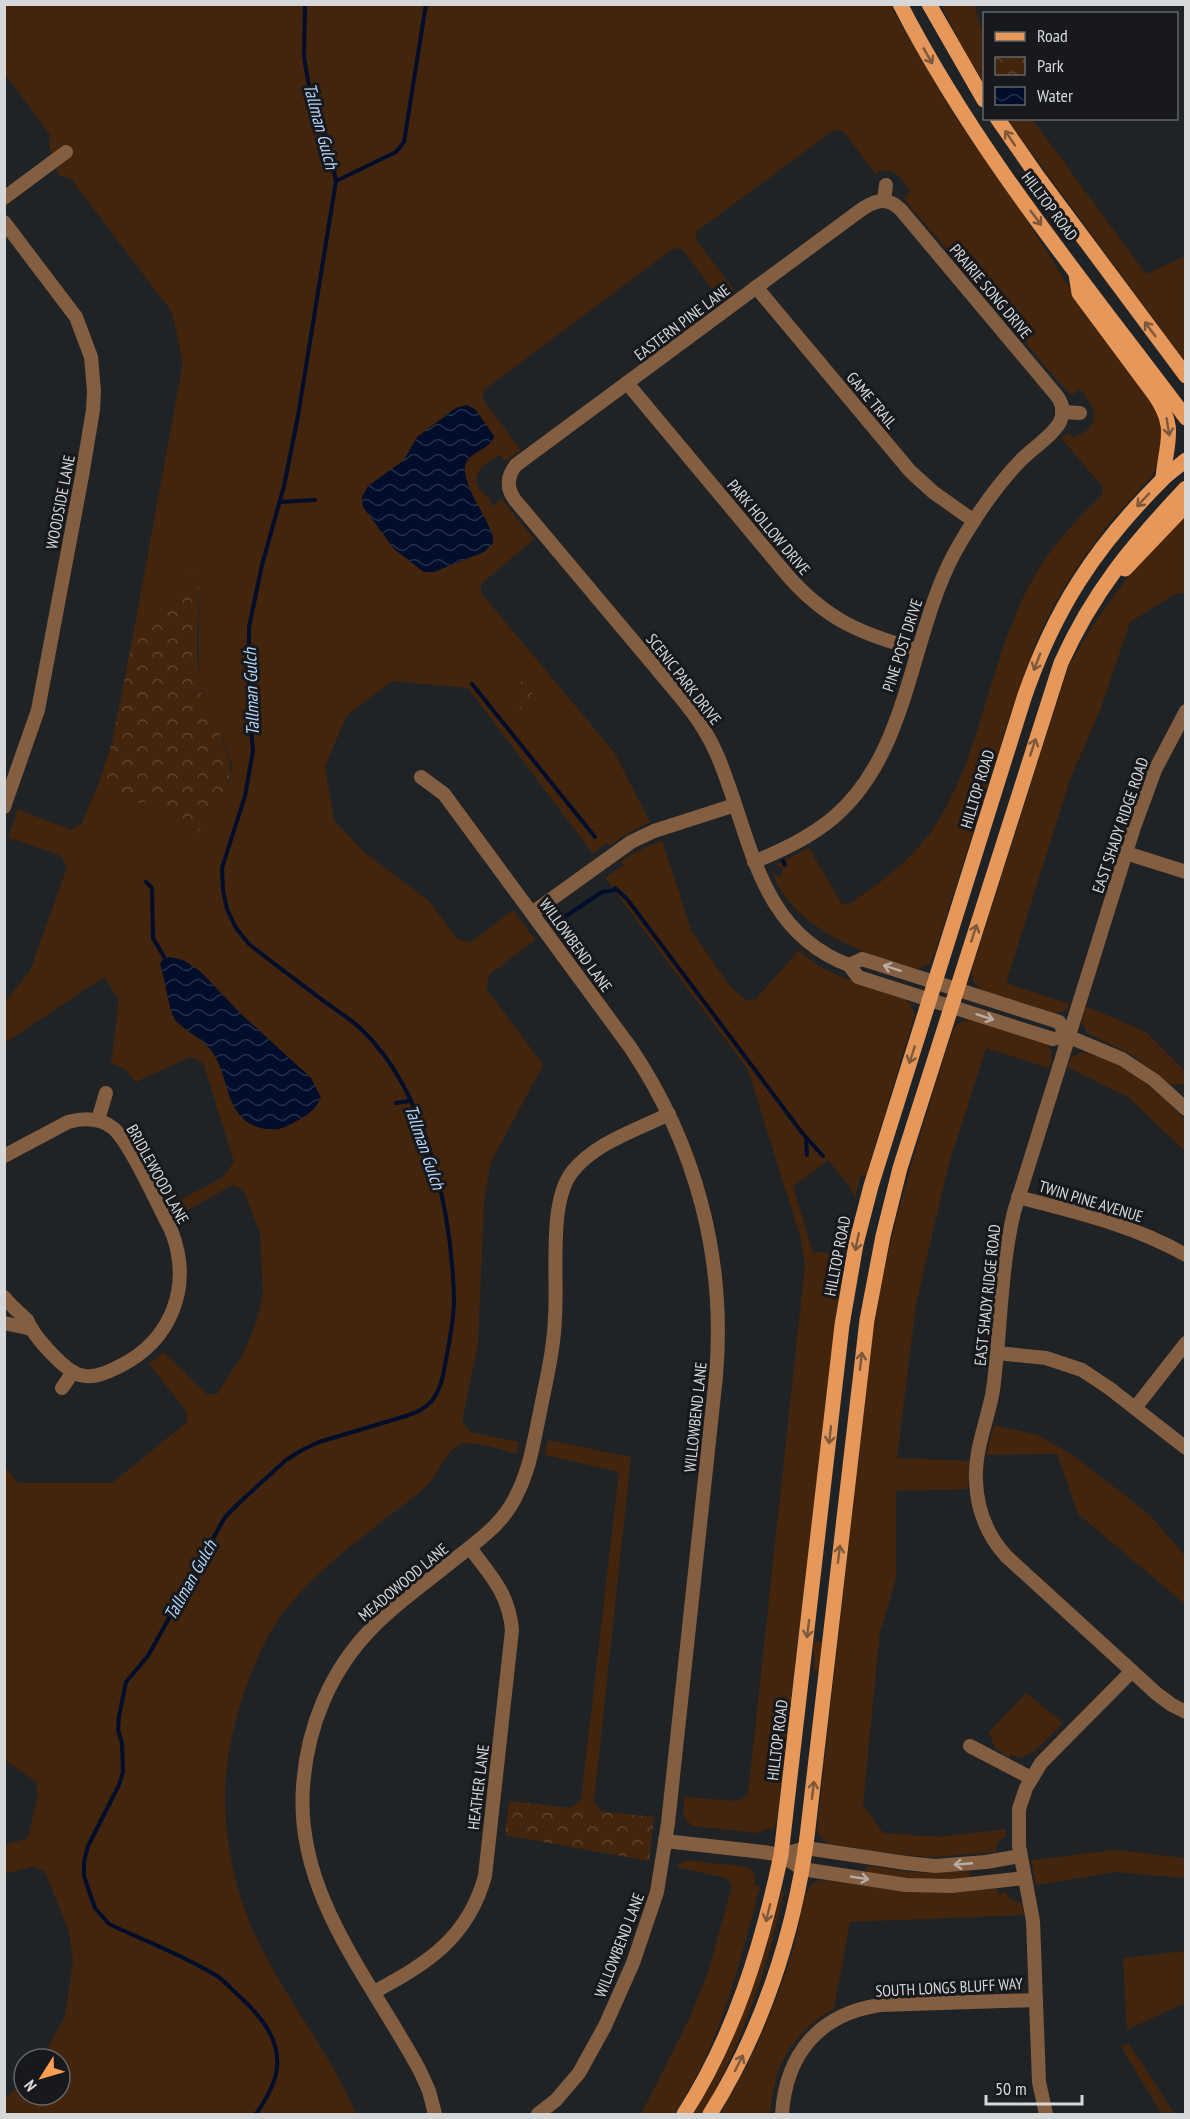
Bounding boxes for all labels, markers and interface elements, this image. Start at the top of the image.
legend [983,12,1178,120]
text: Road [1037,24,1068,47]
one-way arrow [922,47,934,64]
text: Park [1037,54,1064,77]
water label: Tallman Gulch [299,81,344,172]
text: Water [1037,84,1073,107]
one-way arrow [1004,130,1016,147]
street label: HILLTOP ROAD [1018,168,1082,244]
one-way arrow [1029,210,1042,226]
street label: PRAIRIE SONG DRIVE [946,240,1036,342]
street label: EASTERN PINE LANE [630,279,734,364]
one-way arrow [1144,321,1157,337]
street label: GAME TRAIL [843,368,902,433]
one-way arrow [1163,417,1174,436]
street label: WOODSIDE LANE [41,453,79,551]
street label: PARK HOLLOW DRIVE [723,475,815,579]
one-way arrow [1136,492,1150,507]
street label: PINE POST DRIVE [878,596,926,694]
street label: SCENIC PARK DRIVE [642,629,726,729]
water label: Tallman Gulch [238,647,264,736]
one-way arrow [1031,652,1042,671]
one-way arrow [1028,738,1039,757]
street label: HILLTOP ROAD [956,747,998,831]
street label: EAST SHADY RIDGE ROAD [1087,755,1153,895]
street label: WILLOWBEND LANE [535,894,617,996]
one-way arrow [969,924,980,943]
one-way arrow [883,962,902,973]
one-way arrow [975,1012,994,1023]
one-way arrow [905,1045,916,1064]
water label: Tallman Gulch [400,1102,451,1193]
street label: BRIDLEWOOD LANE [122,1121,194,1227]
street label: TWIN PINE AVENUE [1036,1176,1146,1226]
street label: HILLTOP ROAD [819,1214,855,1298]
street label: EAST SHADY RIDGE ROAD [970,1223,1004,1367]
one-way arrow [851,1232,862,1252]
one-way arrow [856,1351,867,1371]
street label: WILLOWBEND LANE [679,1361,711,1473]
one-way arrow [824,1425,835,1445]
water label: Tallman Gulch [159,1535,222,1624]
street label: MEADOWOOD LANE [354,1539,452,1625]
one-way arrow [834,1545,845,1565]
one-way arrow [802,1619,813,1638]
street label: HILLTOP ROAD [762,1699,792,1781]
street label: HEATHER LANE [463,1743,493,1831]
one-way arrow [807,1781,818,1800]
one-way arrow [953,1859,973,1870]
one-way arrow [850,1873,869,1884]
street label: WILLOWBEND LANE [590,1890,648,2000]
one-way arrow [762,1903,774,1922]
street label: SOUTH LONGS BLUFF WAY [875,1973,1024,2001]
north arrow [12,2047,72,2107]
one-way arrow [733,2055,745,2073]
scale bar [986,2068,1082,2106]
text: N [19,2077,41,2095]
text: 50 m [995,2077,1027,2100]

